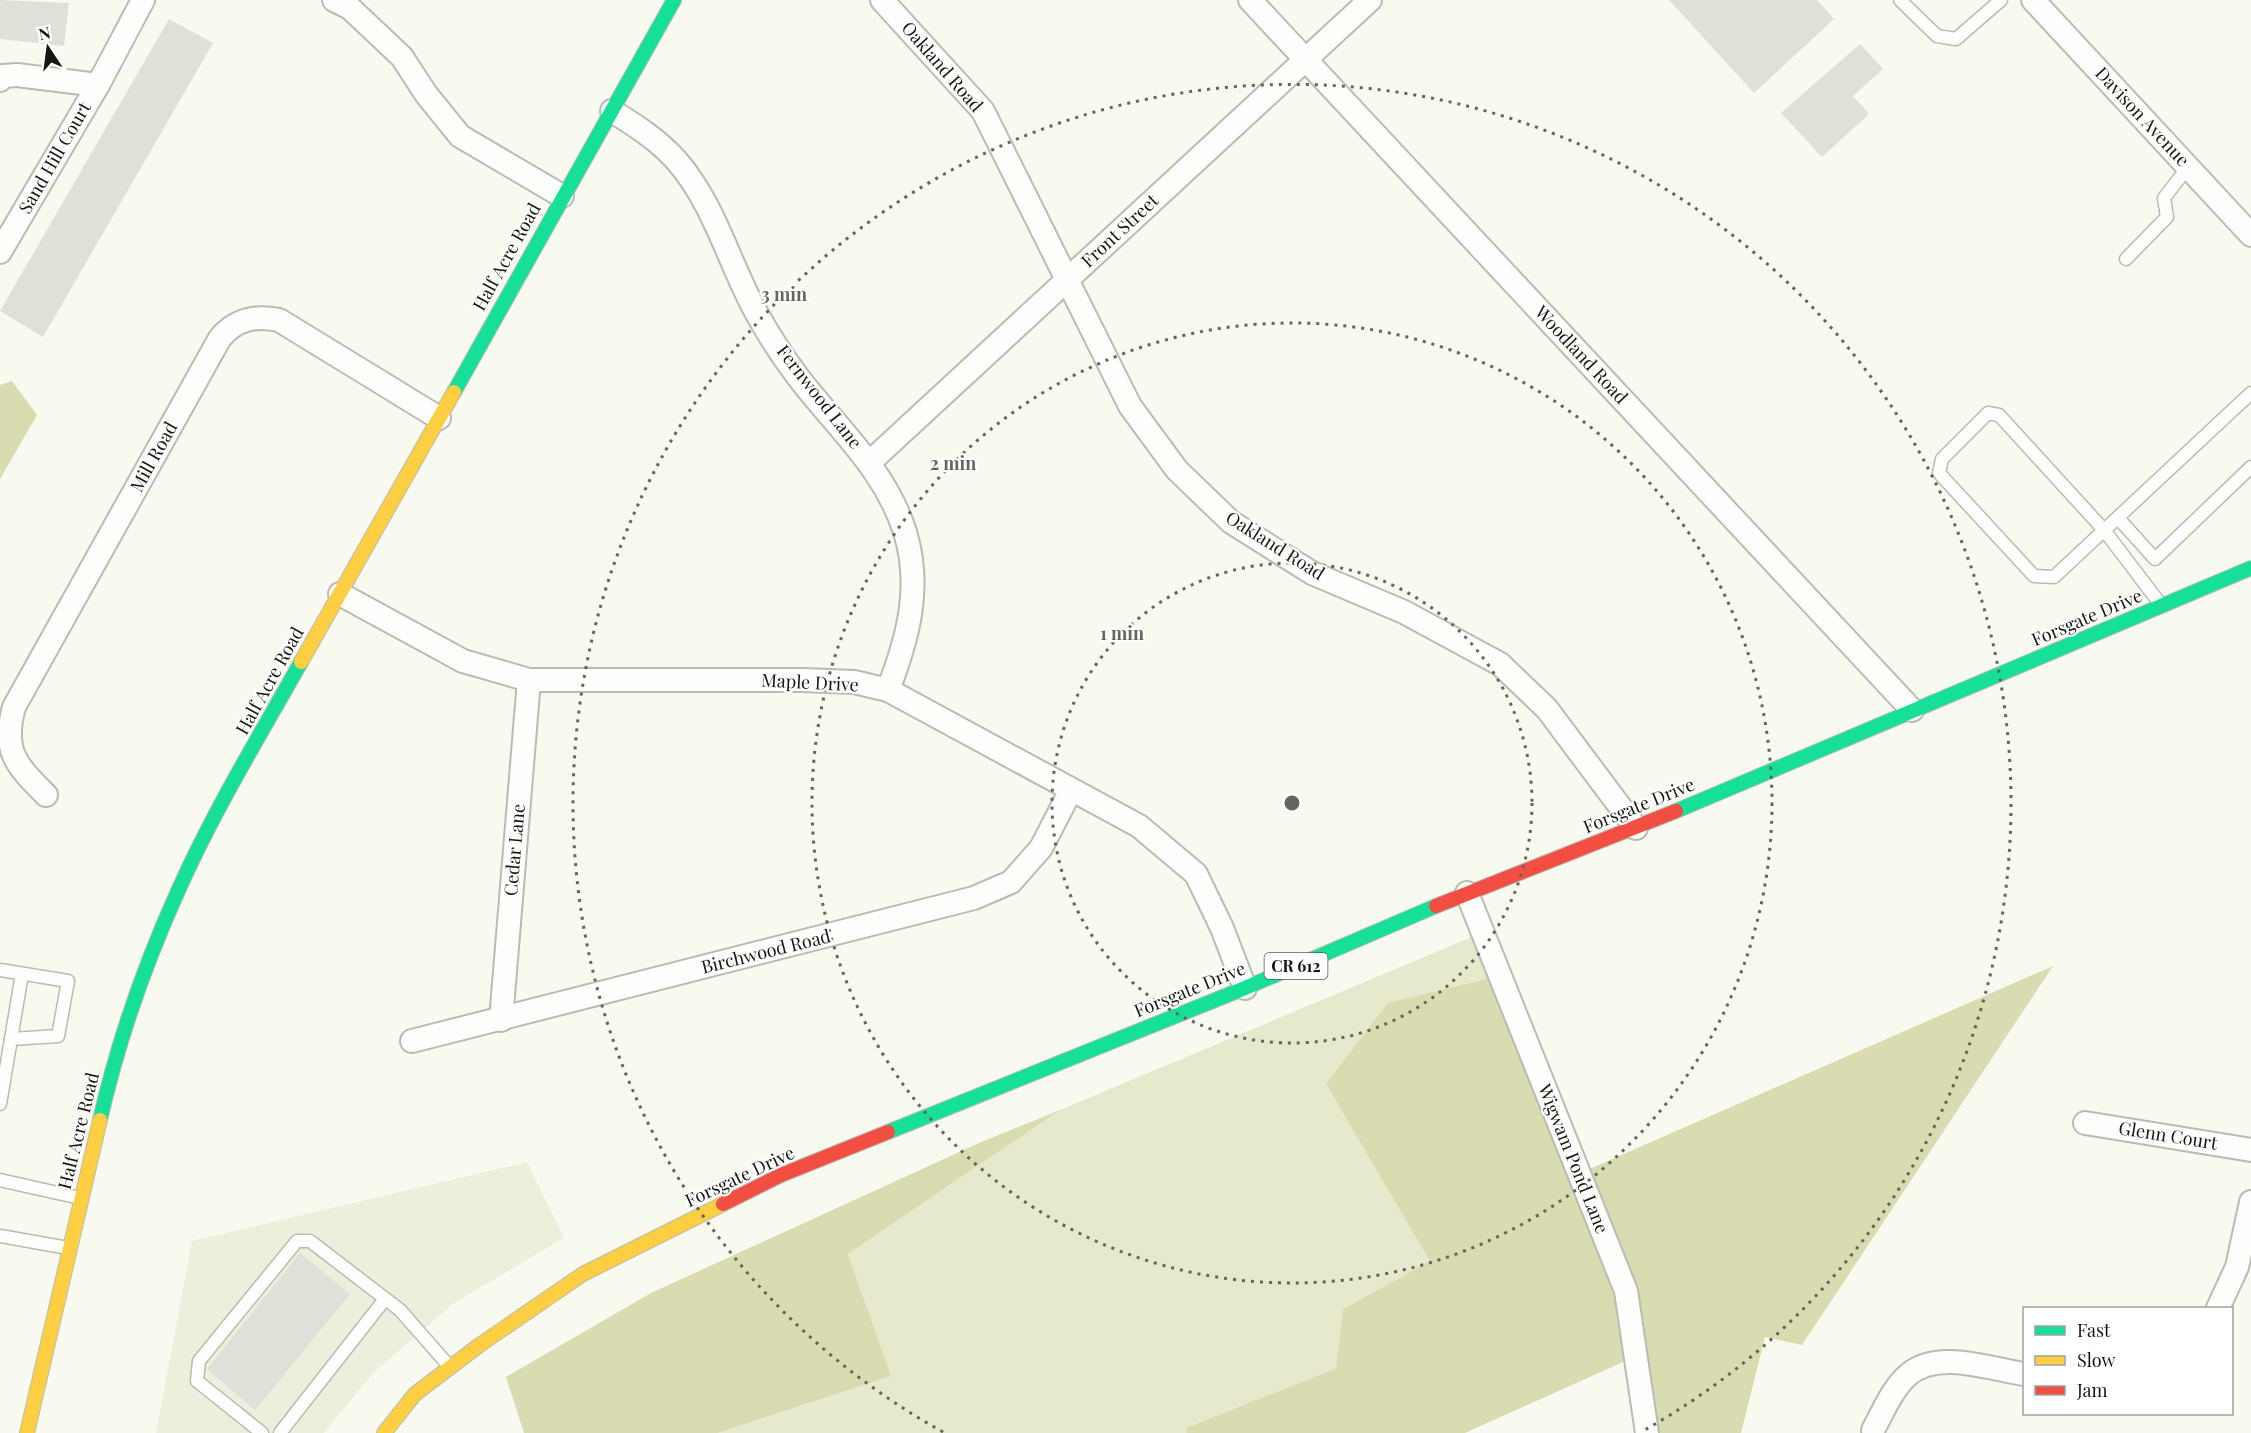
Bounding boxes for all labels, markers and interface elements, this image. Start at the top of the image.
street label: Oakland Road [897,16,989,117]
north arrow [18,18,78,78]
text: N [37,21,53,44]
street label: Davison Avenue [2090,61,2195,171]
street label: Sand Hill Court [12,97,96,218]
street label: Front Street [1076,188,1164,272]
street label: Half Acre Road [467,198,546,315]
text: 3 min [761,282,807,306]
street label: Woodland Road [1529,299,1634,409]
street label: Fernwood Lane [772,340,868,453]
street label: Mill Road [124,417,182,496]
text: 2 min [930,451,976,475]
street label: Oakland Road [1222,505,1330,585]
street label: Forsgate Drive [2028,583,2146,651]
text: 1 min [1100,621,1144,645]
street label: Half Acre Road [230,622,309,739]
street label: Maple Drive [761,667,859,697]
street label: Forsgate Drive [1579,772,1698,838]
centre of rings [1282,793,1302,813]
street label: Cedar Lane [498,803,530,897]
street label: Birchwood Road [699,923,833,979]
road number: CR 612 [1264,953,1328,979]
street label: Forsgate Drive [1130,956,1249,1022]
street label: Half Acre Road [52,1069,104,1192]
street label: Wigwam Pond Lane [1533,1080,1615,1237]
street label: Glenn Court [2117,1115,2220,1155]
street label: Forsgate Drive [681,1140,798,1212]
legend [2023,1307,2233,1415]
text: Fast [2077,1318,2111,1342]
text: Slow [2077,1348,2115,1372]
text: Jam [2076,1378,2107,1402]

